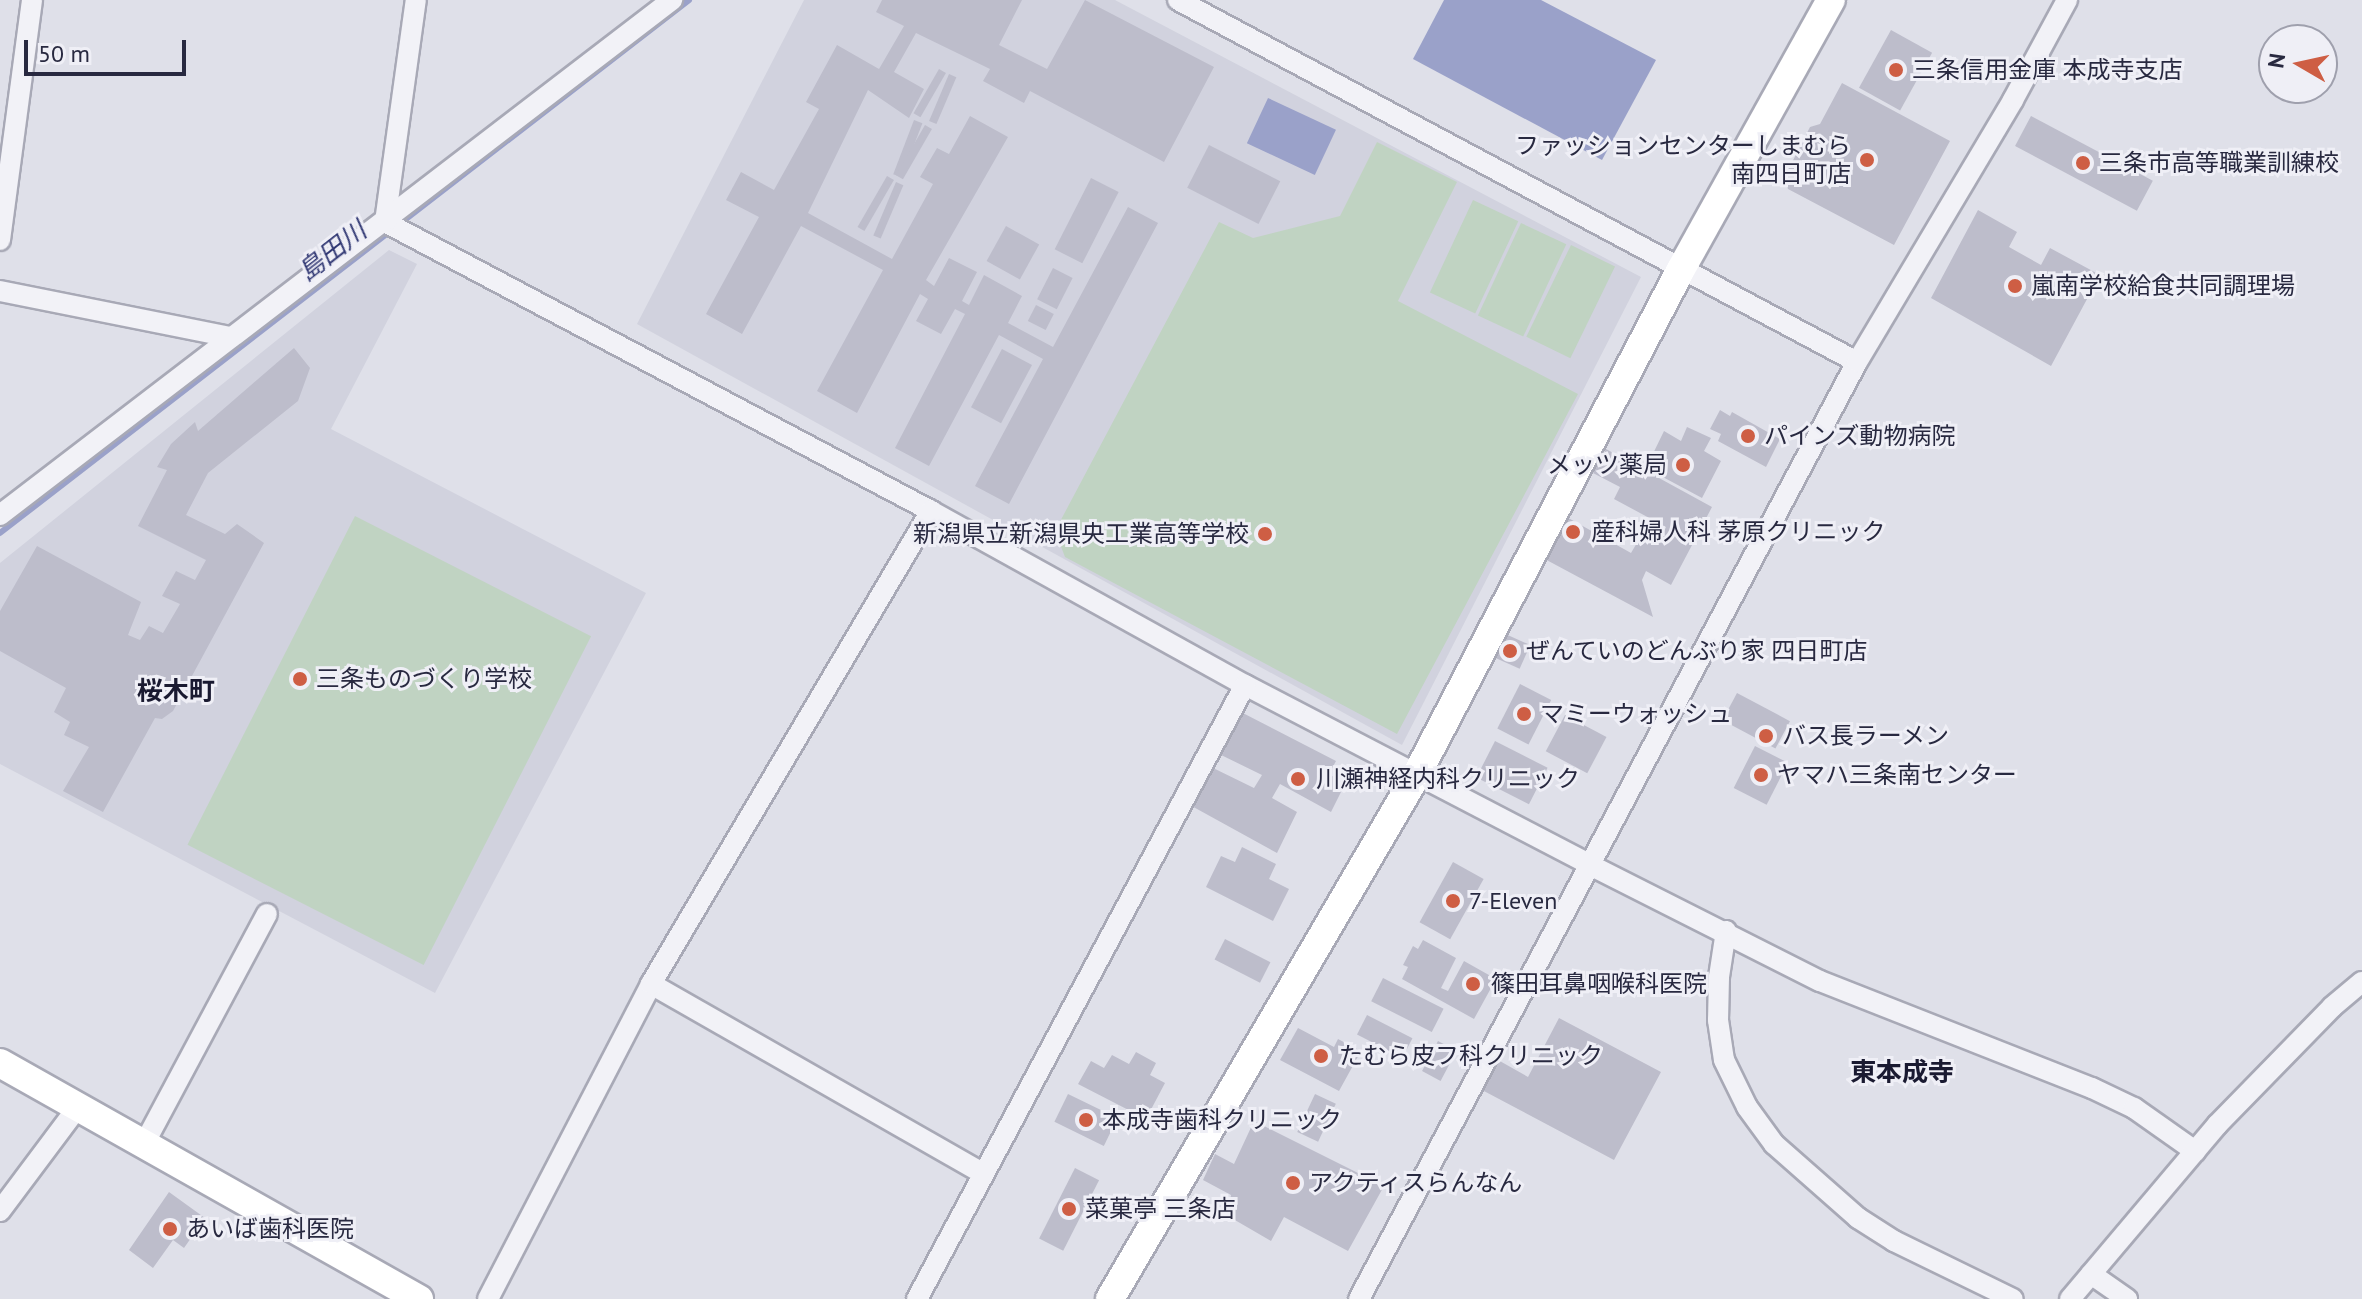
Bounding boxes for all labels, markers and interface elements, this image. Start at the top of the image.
scale bar [28,24,190,74]
north arrow [2258,24,2338,104]
text: 50 m [38,38,90,69]
text: N [2261,51,2291,70]
place label: 三条信用金庫 本成寺支店 [1912,56,2182,84]
marker: 三条信用金庫 本成寺支店 [1887,61,1905,79]
place label: ファッションセンターしまむら 南四日町店 [1515,132,1851,188]
place label: 三条市高等職業訓練校 [2099,149,2339,177]
marker: ファッションセンターしまむら 南四日町店 [1858,151,1876,169]
marker: 三条市高等職業訓練校 [2074,154,2092,172]
water label: 島田川 [292,215,372,287]
place label: 嵐南学校給食共同調理場 [2031,272,2295,300]
marker: 嵐南学校給食共同調理場 [2006,277,2024,295]
place label: パインズ動物病院 [1764,422,1956,450]
marker: パインズ動物病院 [1739,427,1757,445]
place label: メッツ薬局 [1547,451,1667,479]
marker: メッツ薬局 [1674,456,1692,474]
place label: 産科婦人科 茅原クリニック [1591,518,1885,546]
place label: 新潟県立新潟県央工業高等学校 [913,520,1249,548]
marker: 産科婦人科 茅原クリニック [1562,521,1584,543]
marker: 新潟県立新潟県央工業高等学校 [1256,525,1274,543]
place label: ぜんていのどんぶり家 四日町店 [1526,637,1868,665]
marker: ぜんていのどんぶり家 四日町店 [1501,642,1519,660]
place label: 三条ものづくり学校 [316,665,532,693]
marker: 三条ものづくり学校 [291,670,309,688]
district label: 桜木町 [137,675,215,707]
place label: マミーウォッシュ [1540,700,1732,728]
marker: マミーウォッシュ [1515,705,1533,723]
place label: バス長ラーメン [1782,722,1950,750]
marker: バス長ラーメン [1757,727,1775,745]
place label: ヤマハ三条南センター [1777,761,2017,789]
place label: 川瀬神経内科クリニック [1316,765,1580,793]
marker: ヤマハ三条南センター [1752,766,1770,784]
marker: 川瀬神経内科クリニック [1287,768,1309,790]
place label: 7-Eleven [1469,887,1557,915]
marker: 7-Eleven [1444,892,1462,910]
place label: 篠田耳鼻咽喉科医院 [1491,970,1707,998]
marker: 篠田耳鼻咽喉科医院 [1462,973,1484,995]
place label: たむら皮フ科クリニック [1339,1042,1603,1070]
marker: たむら皮フ科クリニック [1310,1045,1332,1067]
district label: 東本成寺 [1850,1056,1954,1088]
place label: 本成寺歯科クリニック [1102,1106,1342,1134]
marker: 本成寺歯科クリニック [1077,1111,1095,1129]
place label: アクティスらんなん [1309,1169,1525,1197]
marker: アクティスらんなん [1284,1174,1302,1192]
place label: 菜菓亭 三条店 [1085,1195,1235,1223]
marker: 菜菓亭 三条店 [1060,1200,1078,1218]
place label: あいば歯科医院 [186,1215,354,1243]
marker: あいば歯科医院 [161,1220,179,1238]

